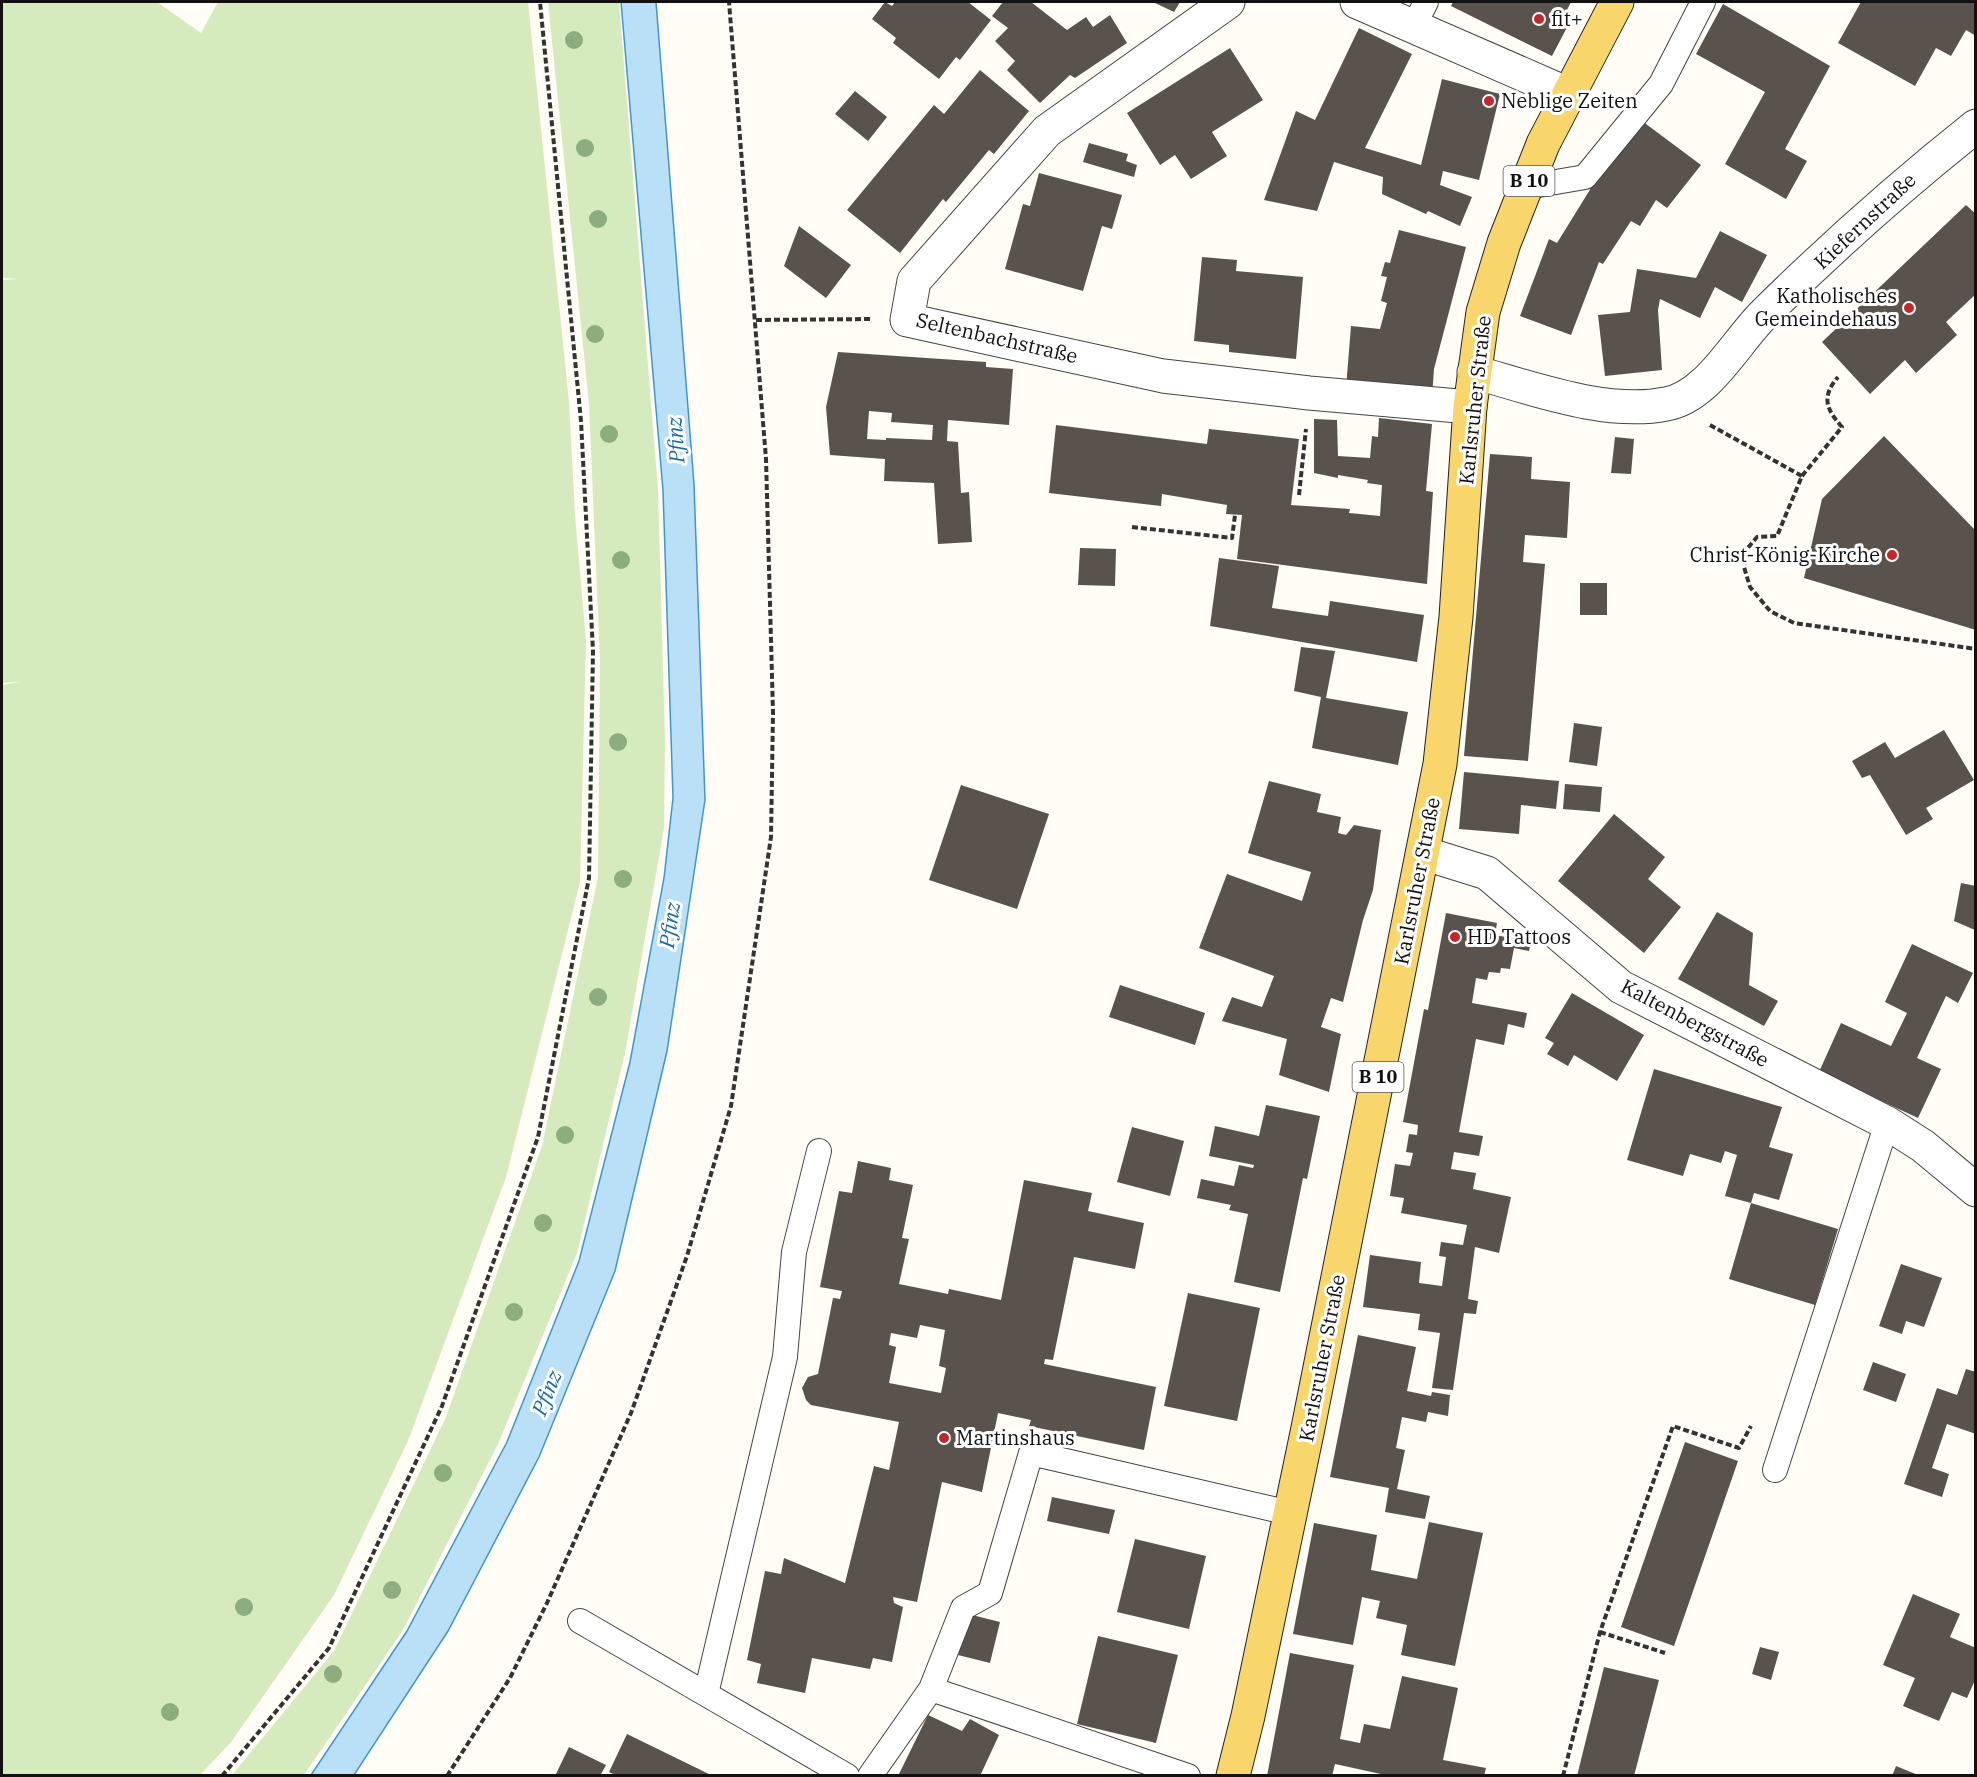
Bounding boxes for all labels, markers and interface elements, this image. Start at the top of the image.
place label: fit+ [1551,5,1583,32]
marker: fit+ [1532,12,1546,26]
place label: Neblige Zeiten [1501,87,1638,114]
marker: Neblige Zeiten [1482,94,1496,108]
road number: B 10 [1504,166,1555,196]
street label: Kiefernstraße [1808,166,1921,275]
place label: Katholisches Gemeindehaus [1755,282,1897,332]
marker: Katholisches Gemeindehaus [1902,301,1916,315]
street label: Seltenbachstraße [914,306,1080,369]
street label: Karlsruher Straße [1452,314,1497,486]
water label: Pfinz [659,416,691,465]
place label: Christ-König-Kirche [1690,541,1880,568]
marker: Christ-König-Kirche [1885,548,1899,562]
street label: Karlsruher Straße [1387,795,1446,967]
water label: Pfinz [652,900,686,951]
place label: HD Tattoos [1467,923,1571,950]
marker: HD Tattoos [1448,930,1462,944]
street label: Kaltenbergstraße [1617,972,1774,1073]
road number: B 10 [1352,1062,1404,1092]
street label: Karlsruher Straße [1292,1272,1351,1444]
water label: Pfinz [524,1366,568,1420]
place label: Martinshaus [956,1424,1075,1451]
marker: Martinshaus [937,1431,951,1445]

